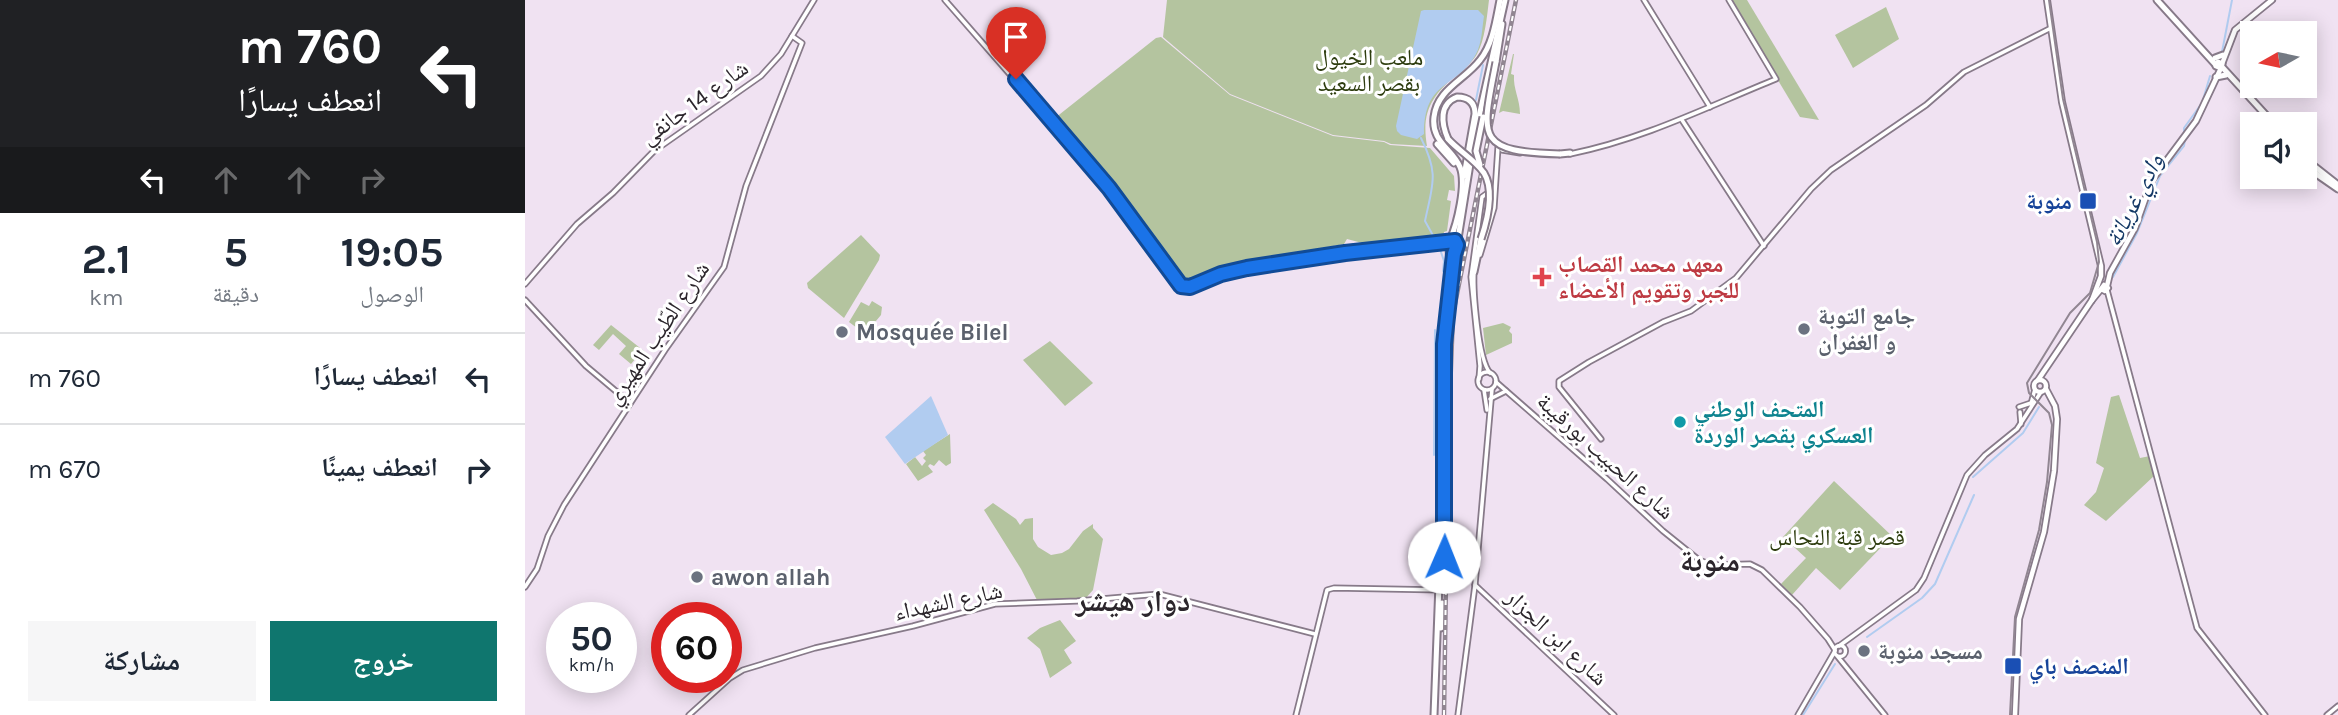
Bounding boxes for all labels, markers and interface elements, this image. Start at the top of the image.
pin [986,7,1046,79]
text: 760 m [238,18,382,75]
icon: arrive [997,18,1035,56]
north arrow [2240,21,2317,98]
map controls [2240,21,2317,189]
icon: left [406,28,497,119]
park label: ملعب الخيول بقصر السعيد [1315,44,1423,97]
street label: شارع 14 جانفي [635,54,756,154]
text: انعطف يسارًا [238,82,382,119]
button: sound [2240,112,2317,189]
water label: وادي غريانة [2099,149,2174,253]
icon: left [134,161,172,199]
icon: ahead [207,161,245,199]
icon: ahead [280,161,318,199]
icon: right [353,161,391,199]
place label: منوبة [2026,188,2072,215]
marker: منوبة [2078,191,2098,211]
text: 5 [224,227,248,277]
text: 19:05 [341,227,444,277]
text: 2.1 [81,234,131,284]
place label: معهد محمد القصاب للجبر وتقويم الأعضاء [1558,251,1739,306]
street label: شارع الطّيب المهيري [600,257,719,413]
marker: معهد محمد القصاب للجبر وتقويم الأعضاء [1532,267,1552,287]
text: دقيقة [212,281,259,308]
text: الوصول [360,281,424,308]
text: km [89,284,123,311]
place label: جامع التوبة و الغفران [1818,303,1915,356]
place label: Mosquée Bilel [856,319,1009,346]
marker: جامع التوبة و الغفران [1796,321,1812,337]
marker: Mosquée Bilel [834,324,850,340]
icon: left [459,360,497,398]
text: انعطف يسارًا [314,361,438,392]
text: 760 m [28,363,101,394]
street label: شارع الحبيب بورقيبة [1531,388,1680,526]
place label: المتحف الوطني العسكري بقصر الوردة [1694,396,1874,454]
marker: المتحف الوطني العسكري بقصر الوردة [1672,414,1688,430]
icon: right [459,451,497,489]
text: انعطف يمينًا [321,452,438,483]
text: 670 m [28,454,101,485]
position arrow [1407,520,1481,594]
park label: قصر قبة النحاس [1769,524,1905,551]
district label: منوبة [1680,543,1740,579]
place label: awon allah [711,564,830,591]
marker: awon allah [689,569,705,585]
street label: شارع الشهداء [892,577,1005,627]
district label: دوار هيشر [1074,583,1190,619]
street label: شارع ابن الجزار [1499,583,1613,692]
speed limit sign: 60 [651,602,742,693]
text: 50 [570,618,613,659]
button: مشاركة [28,621,256,701]
button: خروج [270,621,497,701]
place label: مسجد منوبة [1878,638,1983,665]
marker: مسجد منوبة [1856,643,1872,659]
place label: المنصف باي [2029,653,2129,685]
text: km/h [569,654,614,676]
marker: المنصف باي [2003,656,2023,676]

